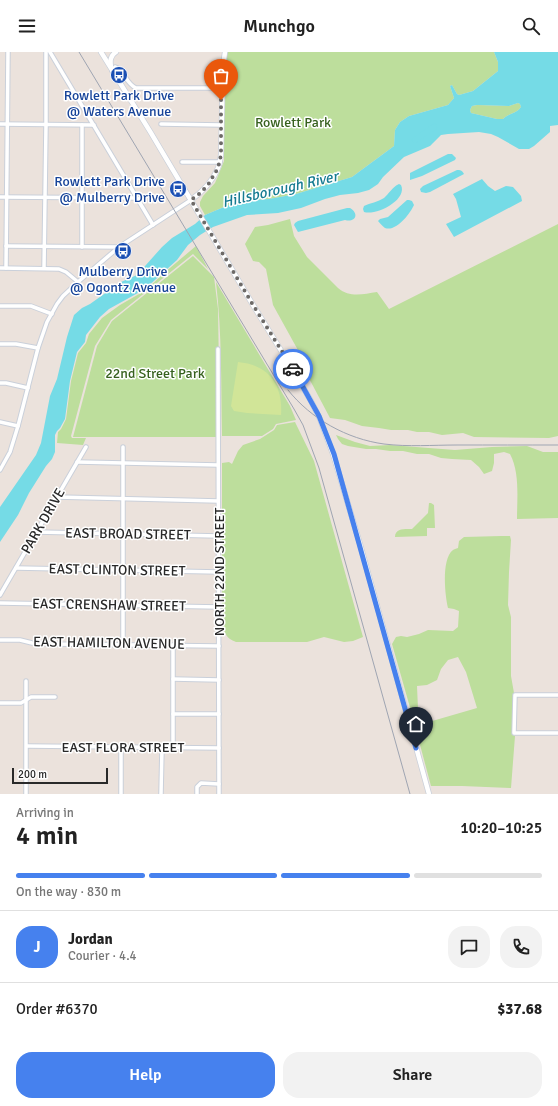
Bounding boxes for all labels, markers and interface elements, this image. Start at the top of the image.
icon: menu [16,15,38,37]
text: Munchgo [243,15,315,37]
icon: search [520,15,542,37]
pin [204,59,238,100]
bus stop icon: Rowlett Park Drive @ Waters Avenue [109,65,129,85]
icon: bag [210,65,232,87]
place label: Rowlett Park Drive @ Waters Avenue [64,87,174,120]
park label: Rowlett Park [255,114,331,131]
water label: Hillsborough River [220,166,342,211]
place label: Rowlett Park Drive @ Mulberry Drive [54,173,165,206]
bus stop icon: Rowlett Park Drive @ Mulberry Drive [168,179,188,199]
bus stop icon: Mulberry Drive @ Ogontz Avenue [113,241,133,261]
place label: Mulberry Drive @ Ogontz Avenue [70,263,176,296]
courier [273,349,313,389]
icon: car [282,358,304,380]
park label: 22nd Street Park [105,365,205,382]
street label: PARK DRIVE [17,485,69,557]
street label: NORTH 22ND STREET [211,508,228,636]
street label: EAST BROAD STREET [65,524,191,544]
street label: EAST CLINTON STREET [48,560,186,580]
street label: EAST CRENSHAW STREET [32,595,186,615]
street label: EAST HAMILTON AVENUE [33,633,185,653]
pin [399,707,433,748]
icon: home [405,713,427,735]
street label: EAST FLORA STREET [62,739,185,756]
scale bar [12,766,108,785]
text: 200 m [18,768,47,781]
text: Arriving in [16,805,74,821]
text: 10:20–10:25 [461,819,542,837]
text: 4 min [16,820,78,852]
text: On the way · 830 m [16,884,121,900]
button: chat [448,926,490,968]
button: phone [500,926,542,968]
text: Jordan [68,930,113,948]
text: J [33,938,41,956]
text: Courier · 4.4 [68,948,137,964]
text: Order #6370 [16,1000,98,1018]
text: $37.68 [497,1000,542,1018]
button: Help [16,1052,275,1098]
button: Share [283,1052,542,1098]

